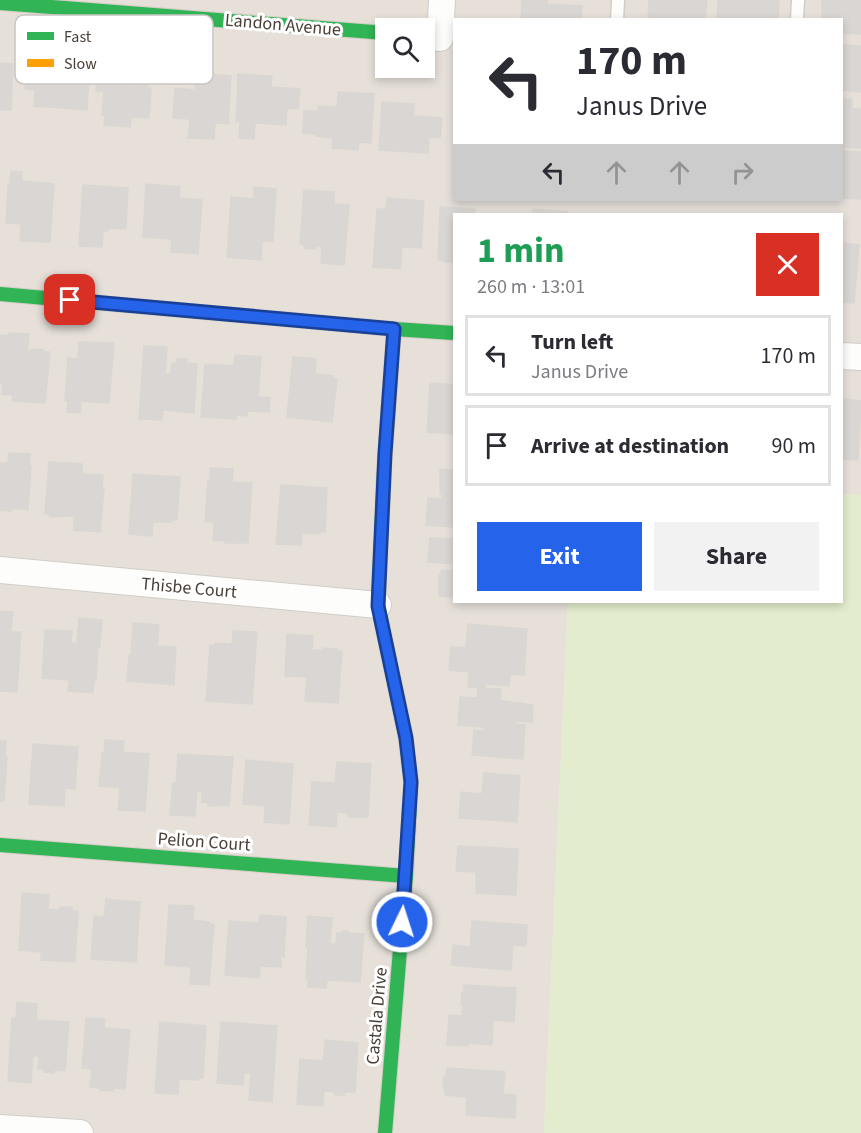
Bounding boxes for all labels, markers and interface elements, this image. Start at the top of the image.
street label: Landon Avenue [224,7,342,43]
legend [15,15,213,84]
map controls [375,18,435,78]
button: search [375,18,435,78]
text: Fast [64,26,92,48]
text: 170 m [576,31,687,91]
icon: left [477,42,555,120]
text: Slow [64,53,97,75]
text: Janus Drive [576,87,707,126]
icon: left [537,156,570,189]
icon: ahead [600,156,633,189]
icon: ahead [663,156,696,189]
icon: right [726,156,759,189]
text: 1 min [477,225,565,276]
button: close [756,233,819,296]
text: 260 m · 13:01 [477,273,585,301]
pin [44,274,95,325]
icon: arrive [53,283,86,316]
text: Turn left [531,326,613,358]
icon: left [480,339,513,372]
text: 170 m [761,340,816,372]
text: Janus Drive [531,358,628,386]
icon: arrive [480,429,513,462]
text: Arrive at destination [531,430,729,462]
text: 90 m [771,430,816,462]
button: Exit [477,522,642,591]
button: Share [654,522,819,591]
street label: Thisbe Court [140,571,238,605]
street label: Pelion Court [157,826,251,858]
position arrow [370,890,434,954]
street label: Castala Drive [360,966,394,1066]

